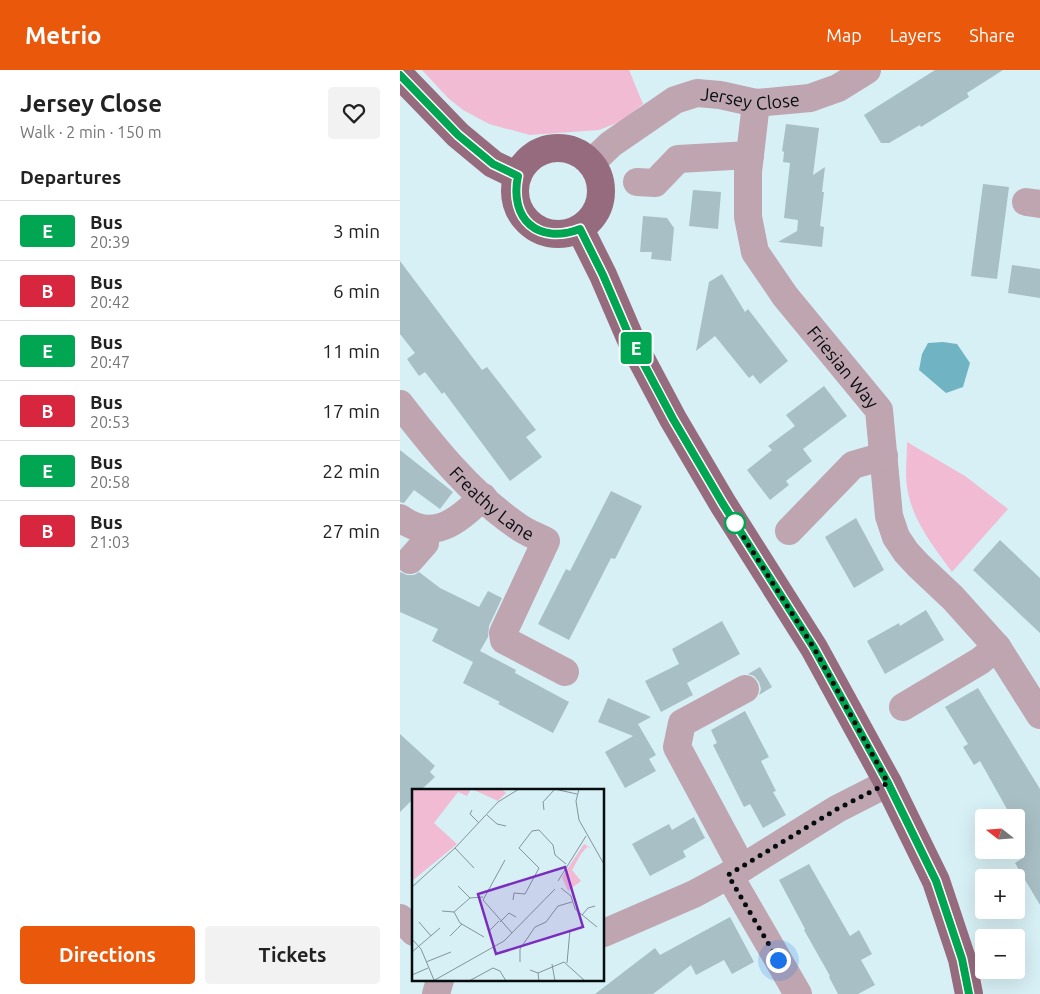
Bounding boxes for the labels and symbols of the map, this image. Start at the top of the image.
street label: Jersey Close [700,83,801,113]
street label: Friesian Way [804,322,883,412]
line badge: E [620,332,652,364]
street label: Freathy Lane [446,462,537,544]
unlabelled marker [724,512,746,534]
inset map [412,789,605,982]
north arrow [975,809,1025,859]
your location [766,948,791,973]

